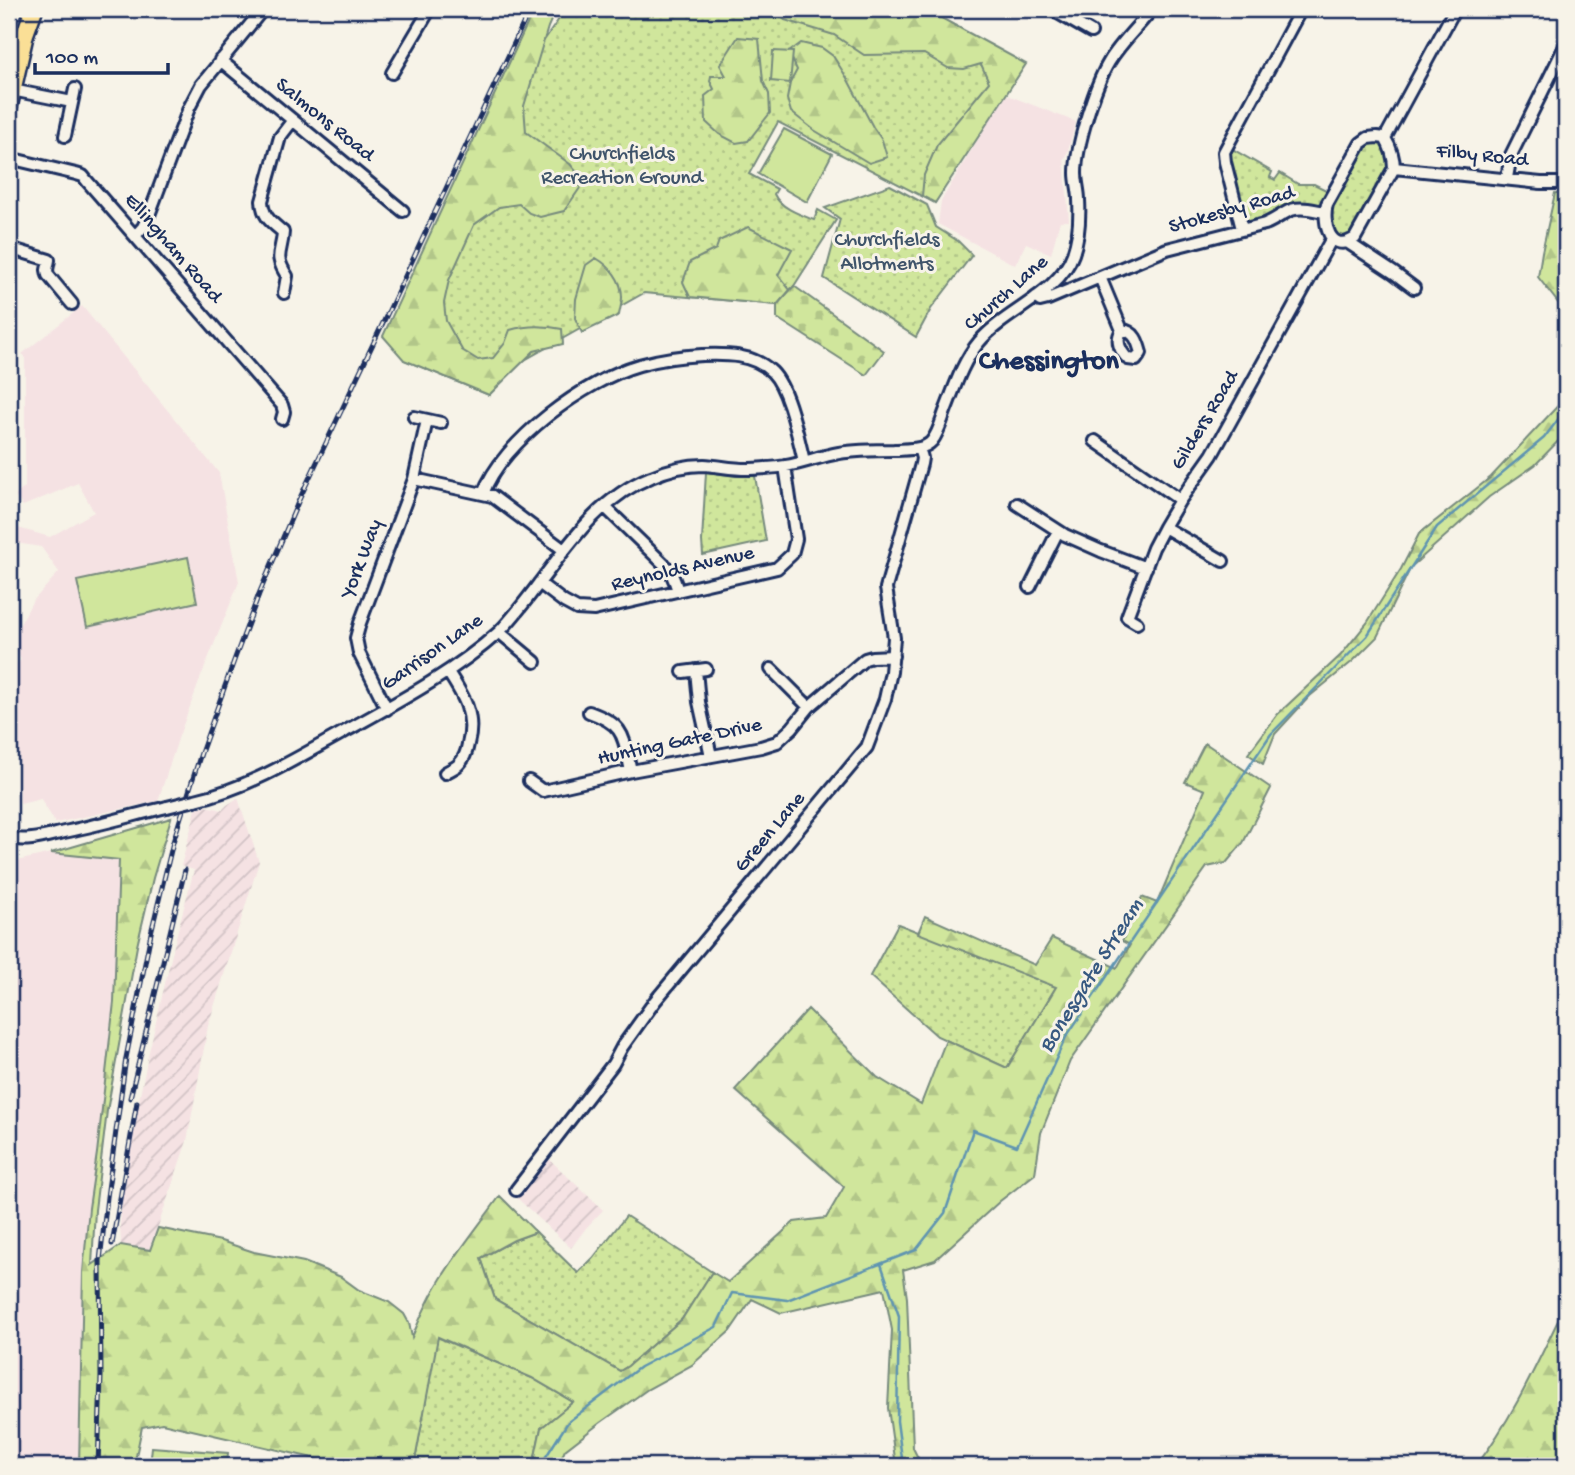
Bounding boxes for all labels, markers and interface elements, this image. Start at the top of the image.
scale bar [35,32,168,76]
text: 100 m [45,47,98,72]
street label: Salmons Road [269,73,380,170]
street label: Filby Road [1434,140,1531,174]
park label: Churchfields Recreation Ground [541,143,704,192]
street label: Stokesby Road [1166,181,1299,241]
street label: Ellingham Road [117,189,228,310]
park label: Churchfields Allotments [835,229,941,278]
street label: Church Lane [960,250,1055,337]
district label: Chessington [979,346,1120,379]
street label: Gilders Road [1167,365,1246,475]
street label: York Way [336,516,389,604]
street label: Reynolds Avenue [609,541,758,599]
street label: Garrison Lane [377,608,489,697]
street label: Hunting Gate Drive [596,713,765,773]
street label: Green Lane [730,787,813,878]
water label: Bonesgate Stream [1034,893,1151,1058]

